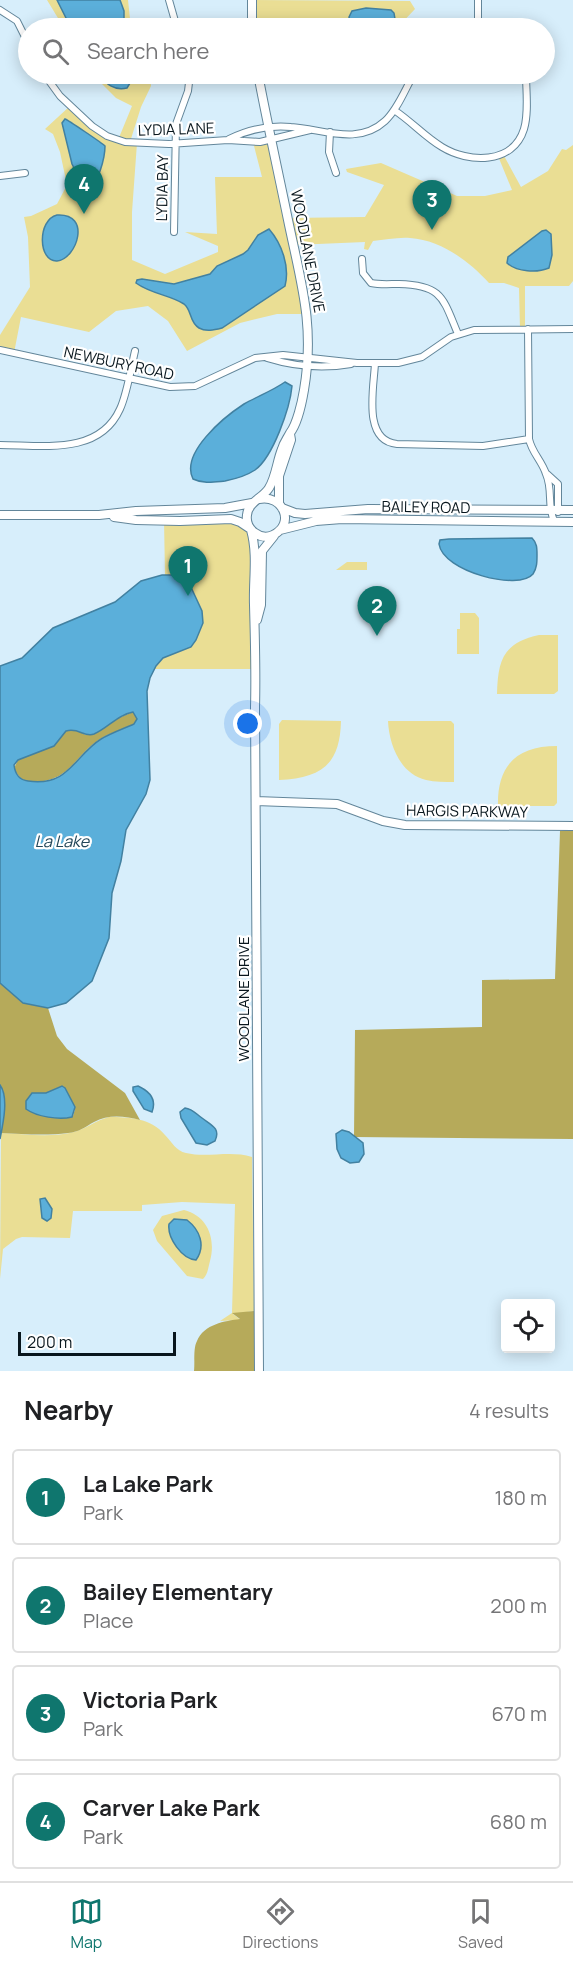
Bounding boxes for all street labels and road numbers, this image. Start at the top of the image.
street label: LYDIA LANE [137,117,215,141]
street label: LYDIA BAY [151,154,173,222]
street label: WOODLANE DRIVE [286,188,330,314]
street label: NEWBURY ROAD [62,341,176,385]
street label: BAILEY ROAD [381,496,471,518]
street label: HARGIS PARKWAY [406,799,529,823]
street label: WOODLANE DRIVE [233,936,254,1062]

